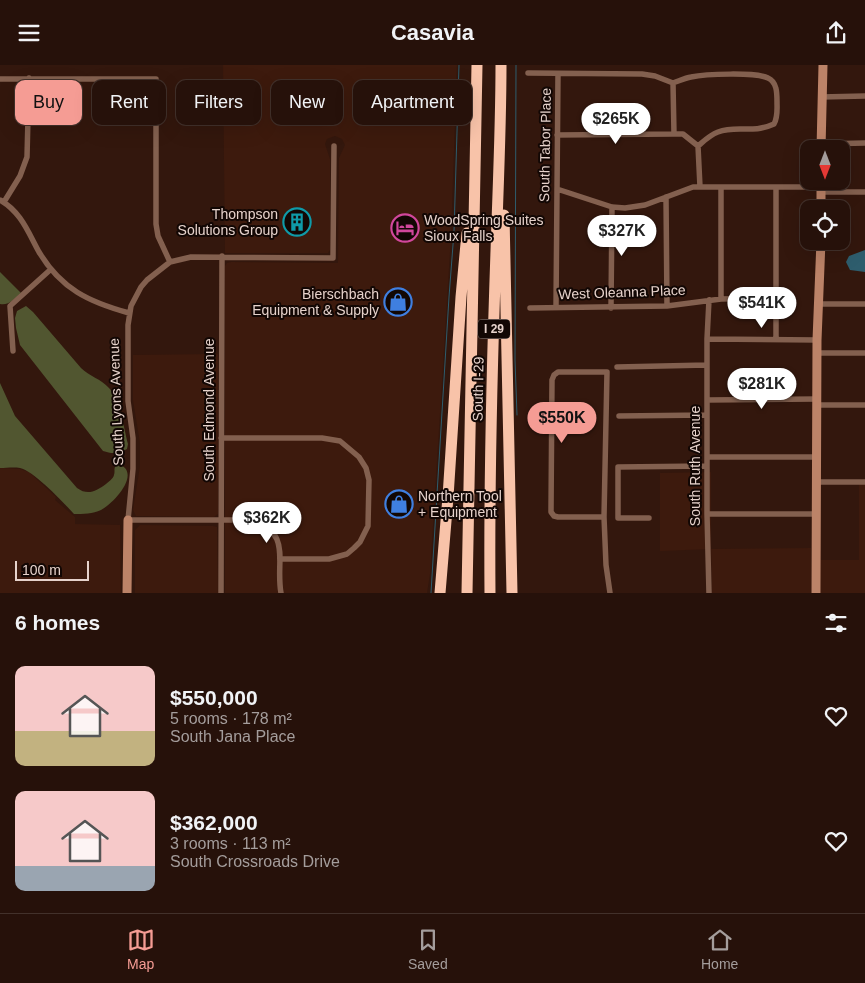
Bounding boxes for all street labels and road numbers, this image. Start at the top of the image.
street label: South Tabor Place [536,88,554,202]
street label: West Oleanna Place [558,282,686,302]
road number: I 29 [478,319,510,339]
street label: South Lyons Avenue [106,338,126,466]
street label: South Edmond Avenue [201,338,217,481]
street label: South I-29 [469,356,487,421]
street label: South Ruth Avenue [687,406,703,526]

